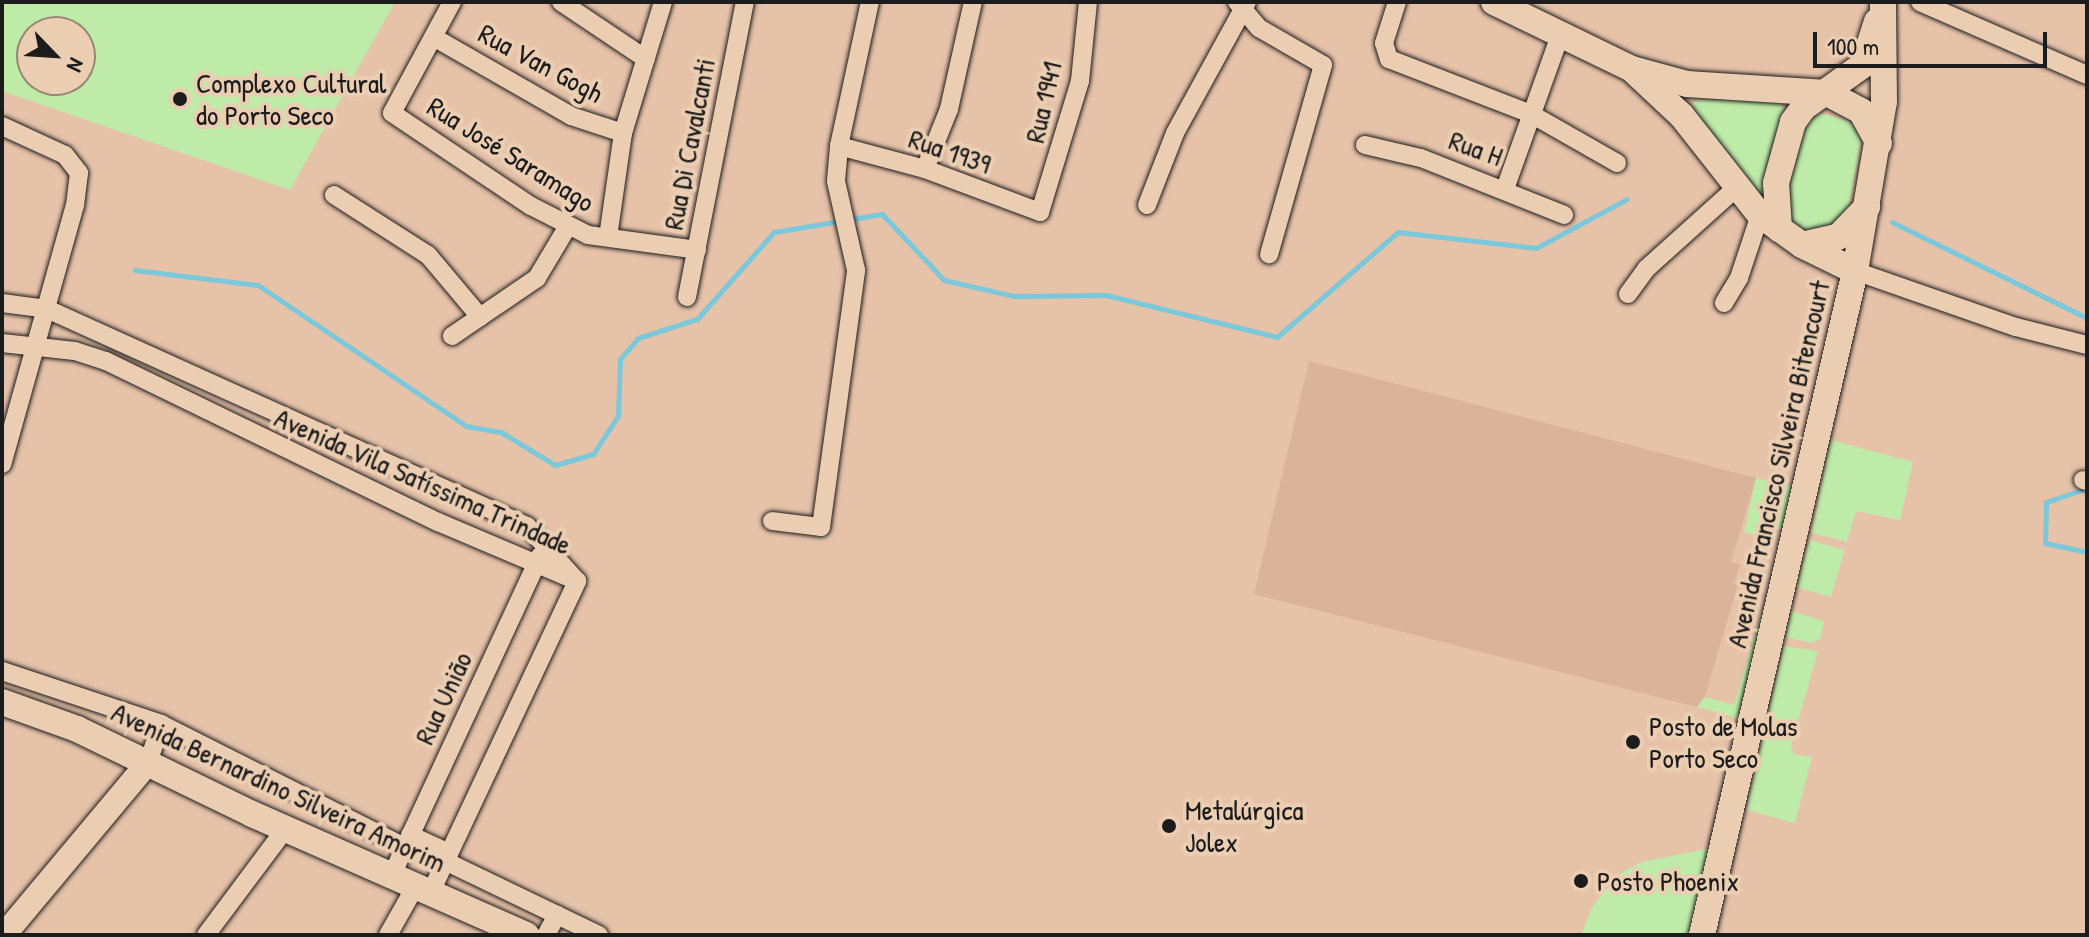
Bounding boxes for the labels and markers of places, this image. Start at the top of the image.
place label: Complexo Cultural do Porto Seco [196,66,387,132]
marker: Complexo Cultural do Porto Seco [171,90,189,108]
place label: Posto de Molas Porto Seco [1649,709,1798,775]
marker: Posto de Molas Porto Seco [1624,733,1642,751]
place label: Metalúrgica Jolex [1185,793,1303,859]
marker: Metalúrgica Jolex [1160,817,1178,835]
place label: Posto Phoenix [1597,864,1739,898]
marker: Posto Phoenix [1572,872,1590,890]

